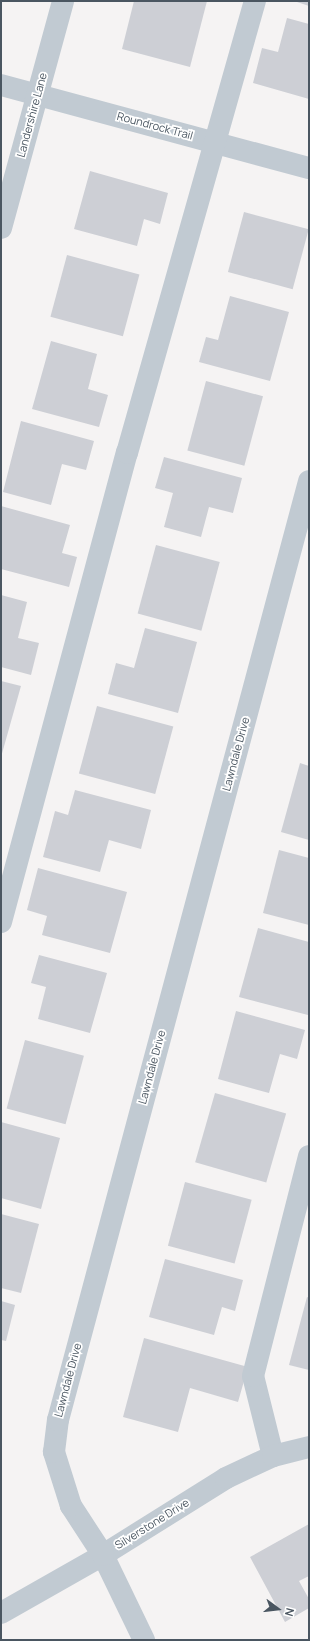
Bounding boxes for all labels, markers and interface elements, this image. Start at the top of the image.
street label: Landershire Lane [14,71,50,159]
street label: Roundrock Trail [116,110,194,142]
street label: Lawndale Drive [220,716,252,792]
street label: Lawndale Drive [136,1029,168,1105]
street label: Lawndale Drive [52,1342,84,1418]
street label: Silverstone Drive [113,1496,191,1552]
north arrow [258,1589,298,1629]
text: N [282,1606,298,1618]

